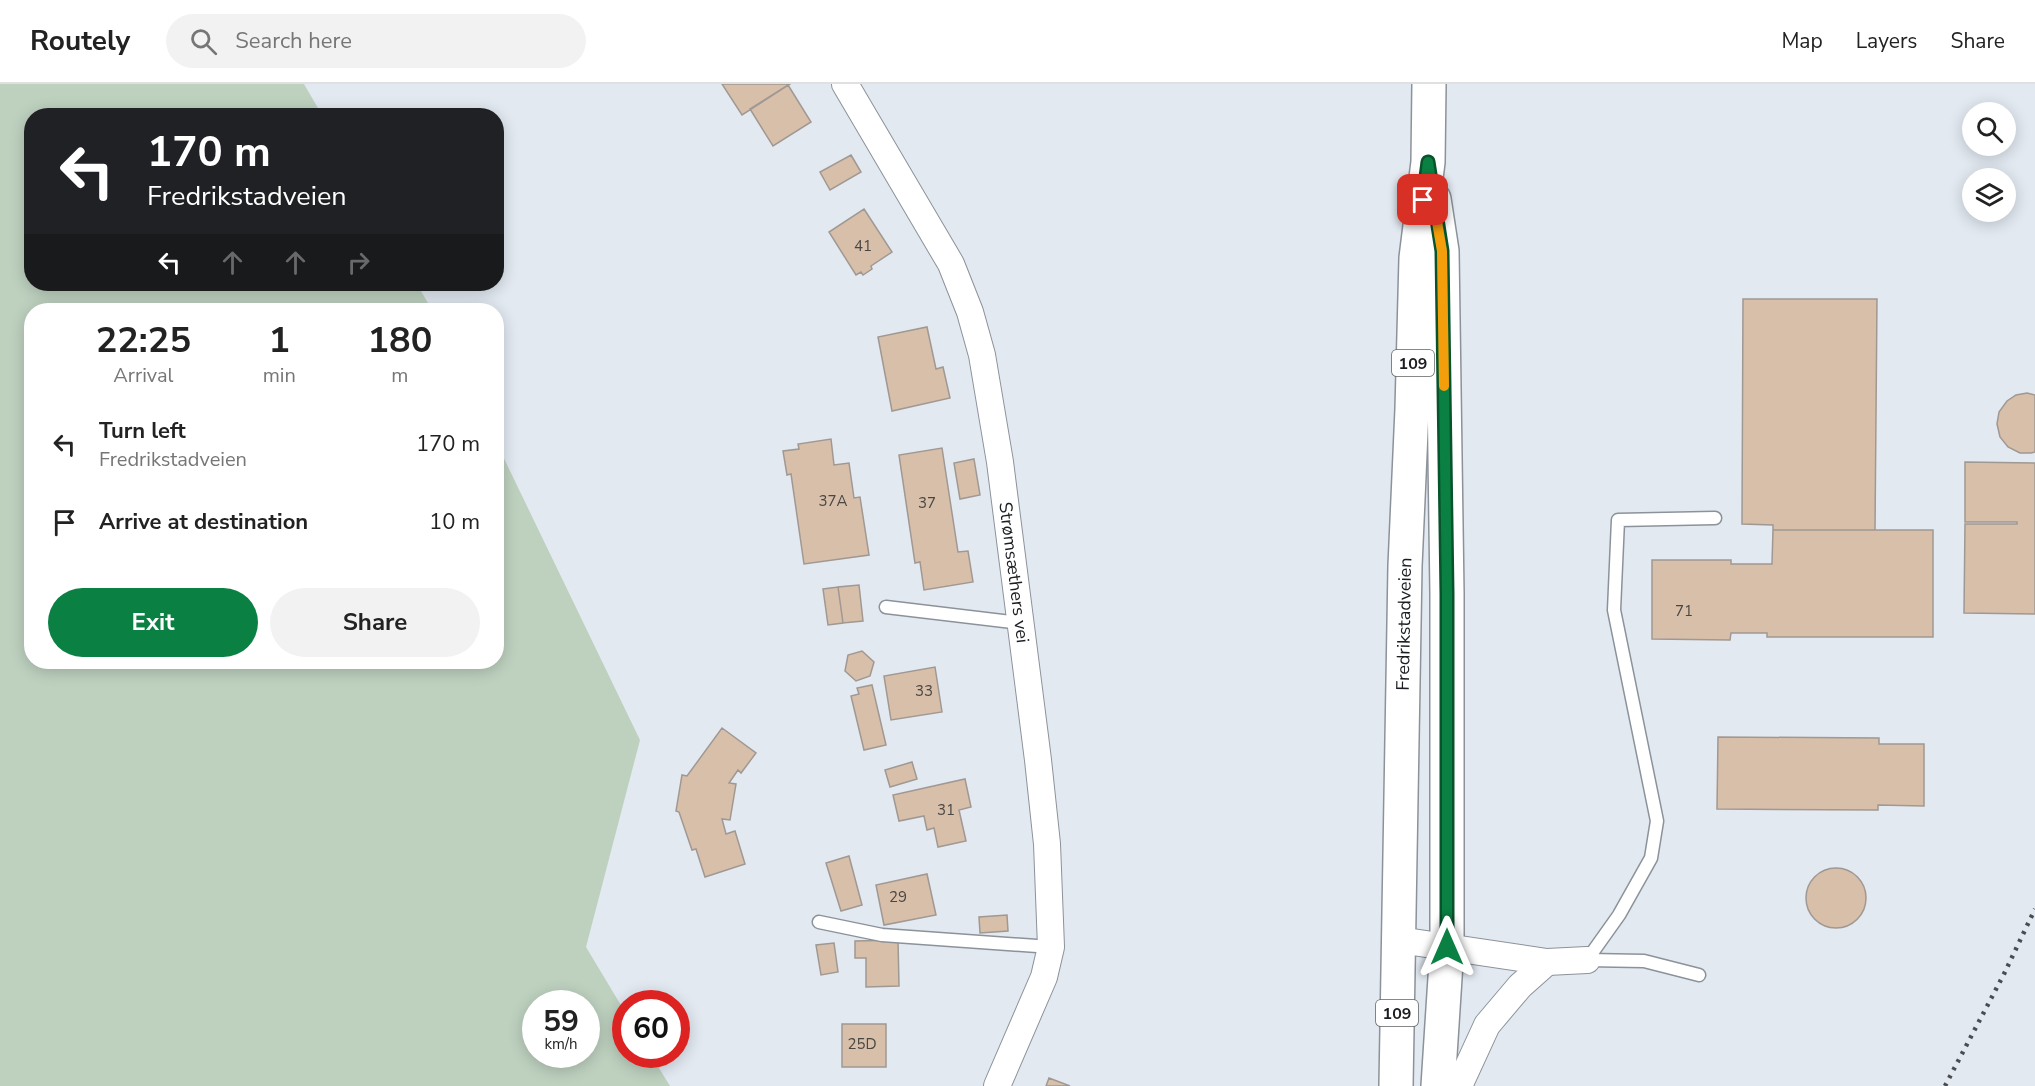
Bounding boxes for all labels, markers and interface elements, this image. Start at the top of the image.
search box [166,14,586,68]
text: Routely [30,22,130,60]
icon: search [187,25,220,58]
text: Search here [235,26,352,56]
text: Map [1781,27,1823,55]
text: Layers [1856,27,1917,55]
text: Share [1950,27,2005,55]
map controls [1962,102,2016,222]
button: search [1962,102,2016,156]
text: 170 m [147,124,271,181]
icon: left [48,132,126,210]
button: layers [1962,168,2016,222]
pin [1397,174,1448,225]
text: Fredrikstadveien [147,178,347,215]
icon: arrive [1406,183,1439,216]
house number: 41 [854,236,872,256]
icon: left [153,246,186,279]
icon: ahead [216,246,249,279]
icon: ahead [279,246,312,279]
icon: right [342,246,375,279]
text: 22:25 [96,316,191,365]
text: 1 [268,316,290,365]
text: 180 [367,316,432,365]
road number: 109 [1392,350,1434,376]
text: Arrival [113,362,173,389]
text: min [263,362,296,389]
text: m [391,362,408,389]
text: Turn left [99,416,186,446]
icon: left [48,428,81,461]
text: 170 m [416,429,480,459]
text: Fredrikstadveien [99,446,247,473]
house number: 37A [819,491,848,511]
house number: 37 [918,493,936,513]
street label: Strømsæthers vei [993,500,1035,644]
icon: arrive [48,506,81,539]
text: Arrive at destination [99,507,308,537]
text: 10 m [429,507,480,537]
street label: Fredrikstadveien [1391,557,1417,691]
button: Exit [48,588,258,657]
button: Share [270,588,480,657]
house number: 71 [1675,601,1693,621]
house number: 33 [915,681,933,701]
house number: 31 [937,800,955,820]
house number: 29 [889,887,907,907]
position arrow [1415,915,1479,979]
speed limit sign: 60 [612,990,690,1068]
road number: 109 [1376,1000,1418,1026]
text: 59 [543,1001,579,1042]
text: km/h [544,1034,578,1054]
house number: 25D [847,1034,877,1054]

